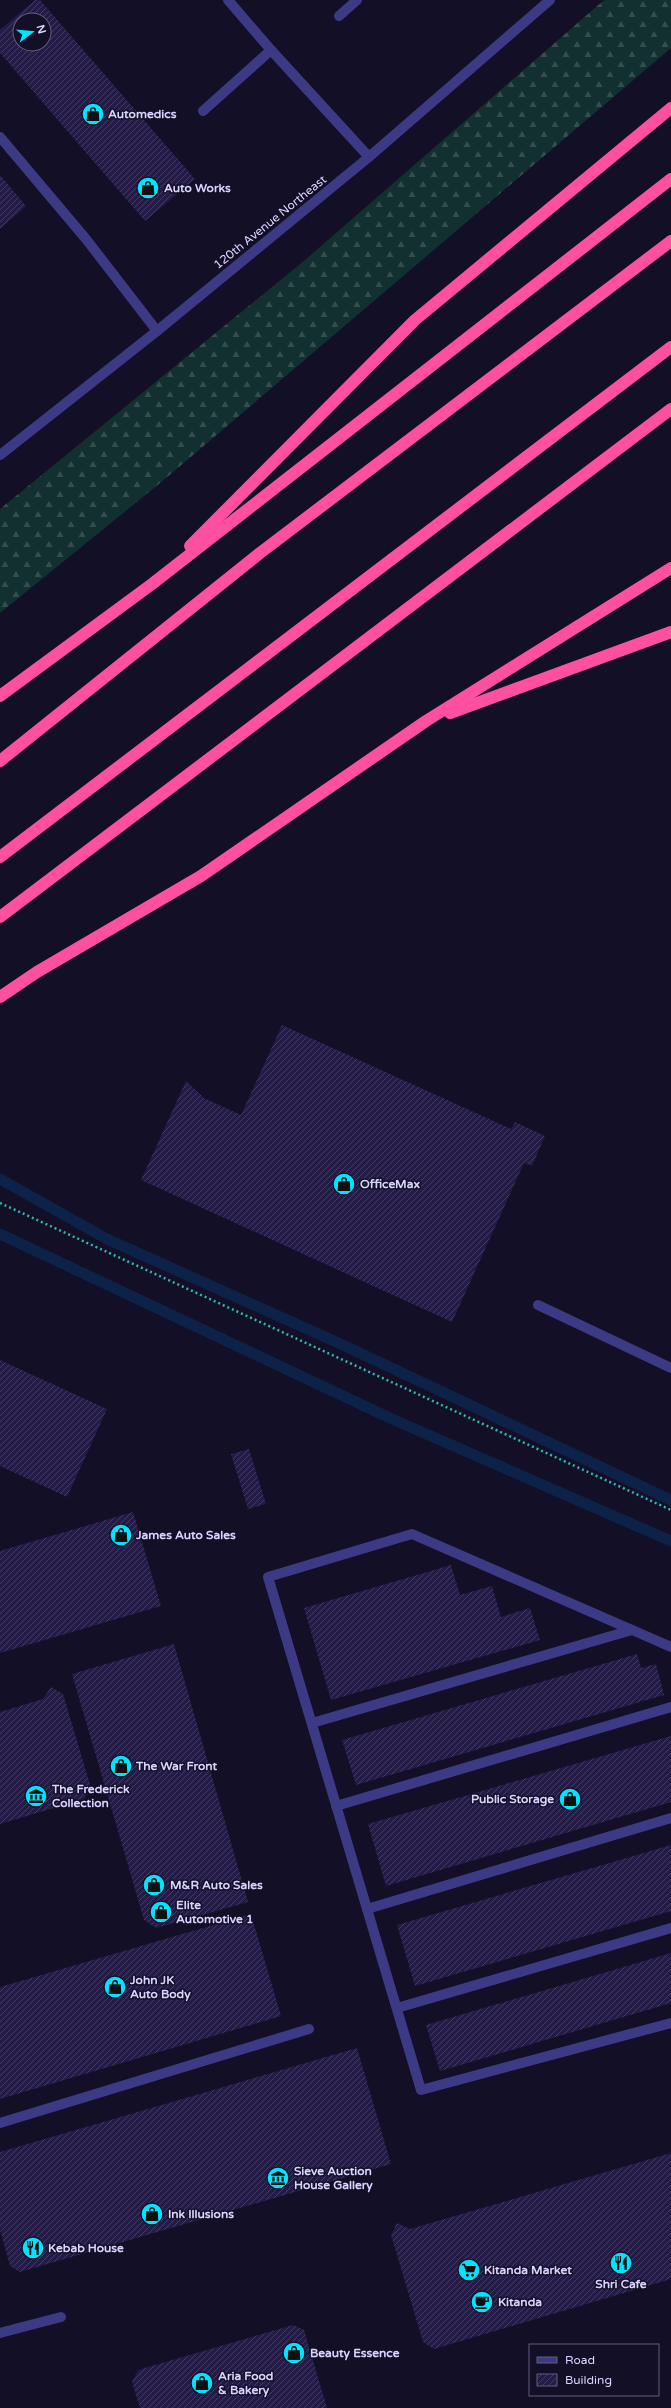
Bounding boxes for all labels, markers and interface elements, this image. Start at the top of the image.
north arrow [12,12,52,52]
text: N [34,23,49,35]
shop icon: Automedics [80,101,106,127]
place label: Automedics [108,107,177,121]
street label: 120th Avenue Northeast [211,172,329,272]
shop icon: Auto Works [135,175,161,201]
place label: Auto Works [164,181,231,195]
shop icon: OfficeMax [331,1171,357,1197]
place label: OfficeMax [360,1177,420,1191]
shop icon: James Auto Sales [108,1522,134,1548]
place label: James Auto Sales [135,1528,236,1542]
shop icon: The War Front [108,1753,134,1779]
place label: The War Front [135,1759,217,1773]
place label: The Frederick Collection [51,1782,130,1810]
museum icon: The Frederick Collection [23,1783,49,1809]
shop icon: Public Storage [557,1786,583,1812]
place label: Public Storage [471,1792,554,1807]
shop icon: M&R Auto Sales [141,1872,167,1898]
place label: M&R Auto Sales [170,1878,263,1892]
place label: Elite Automotive 1 [176,1898,253,1926]
shop icon: Elite Automotive 1 [148,1899,174,1925]
place label: John JK Auto Body [129,1973,191,2002]
shop icon: John JK Auto Body [102,1974,128,2000]
place label: Sieve Auction House Gallery [294,2164,373,2193]
museum icon: Sieve Auction House Gallery [265,2165,291,2191]
shop icon: Ink Illusions [139,2201,165,2227]
place label: Ink Illusions [168,2207,234,2221]
restaurant icon: Kebab House [20,2235,46,2261]
place label: Kebab House [48,2241,124,2255]
restaurant icon: Shri Cafe [608,2250,634,2276]
supermarket icon: Kitanda Market [456,2257,482,2283]
place label: Kitanda Market [484,2263,572,2277]
place label: Shri Cafe [595,2277,647,2291]
cafe icon: Kitanda [469,2289,495,2315]
place label: Kitanda [498,2295,542,2309]
shop icon: Beauty Essence [281,2340,307,2366]
legend [529,2344,659,2396]
place label: Beauty Essence [310,2346,400,2361]
text: Road [565,2353,595,2367]
place label: Aria Food & Bakery [218,2369,273,2398]
shop icon: Aria Food & Bakery [189,2370,215,2396]
text: Building [565,2373,612,2387]

